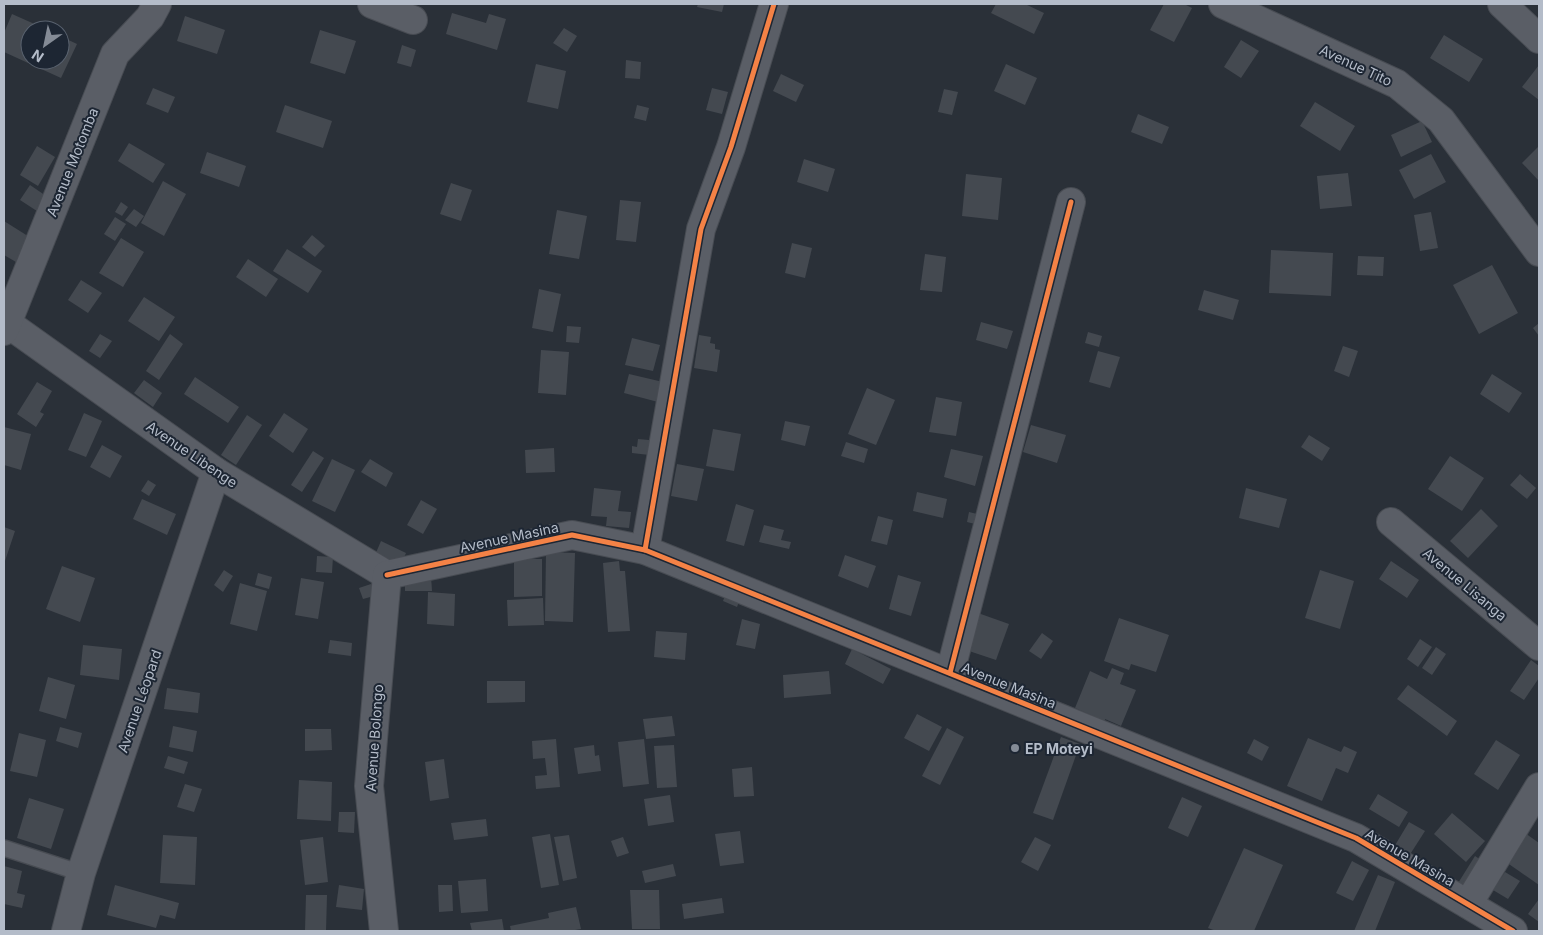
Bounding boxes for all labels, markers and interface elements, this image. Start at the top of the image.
north arrow [20,20,70,70]
street label: Avenue Tito [1317,41,1395,89]
text: N [29,46,47,66]
street label: Avenue Motomba [42,105,102,219]
street label: Avenue Libenge [143,417,241,491]
street label: Avenue Masina [458,518,560,556]
street label: Avenue Lisanga [1420,544,1510,624]
street label: Avenue Léopard [113,647,165,755]
street label: Avenue Masina [959,658,1059,712]
street label: Avenue Bolongo [362,684,386,792]
place label: EP Moteyi [1025,740,1093,757]
marker: EP Moteyi [1009,742,1021,754]
street label: Avenue Masina [1362,825,1458,889]

